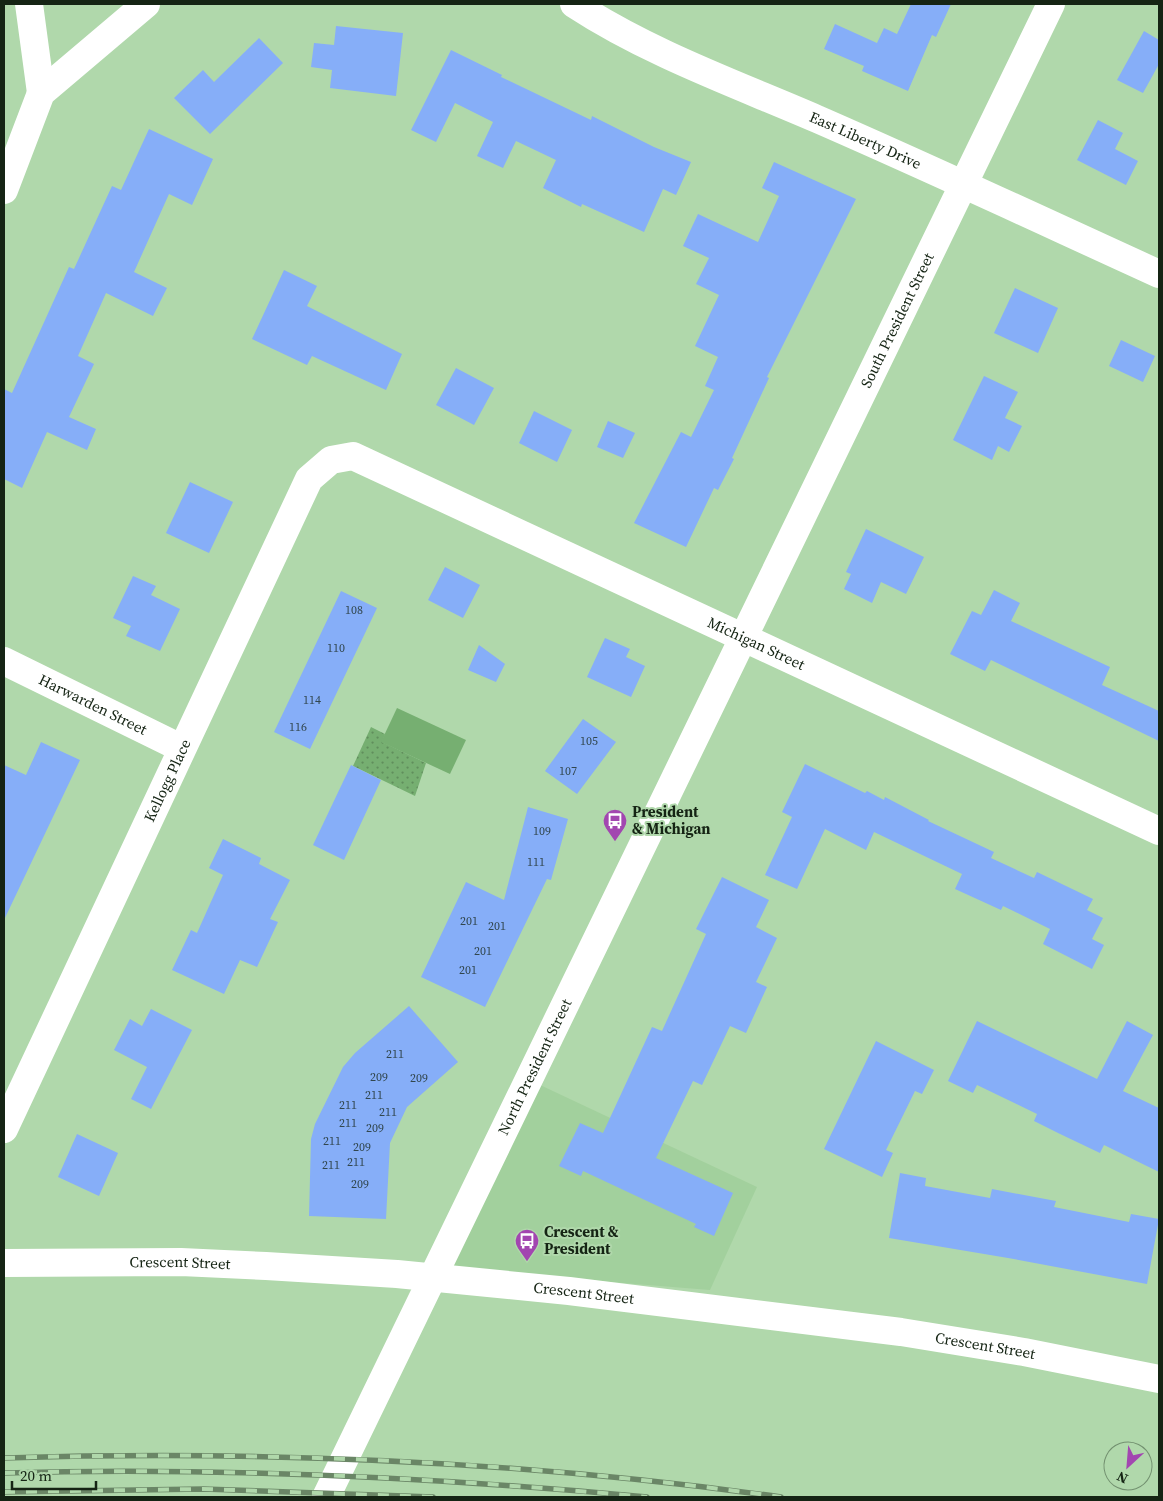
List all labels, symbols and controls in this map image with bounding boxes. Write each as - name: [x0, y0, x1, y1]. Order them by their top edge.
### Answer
- street label: East Liberty Drive: [806, 106, 925, 174]
- street label: South President Street: [855, 249, 939, 391]
- house number: 108: [345, 602, 363, 618]
- street label: Michigan Street: [704, 611, 808, 675]
- house number: 110: [327, 640, 345, 656]
- street label: Harwarden Street: [35, 669, 151, 740]
- house number: 114: [303, 692, 321, 708]
- house number: 116: [289, 719, 307, 735]
- house number: 105: [580, 733, 598, 749]
- street label: Kellogg Place: [139, 735, 196, 825]
- house number: 107: [559, 763, 577, 779]
- place label: President & Michigan: [632, 801, 711, 839]
- bus stop icon: President & Michigan: [602, 808, 628, 842]
- house number: 109: [533, 823, 551, 839]
- house number: 111: [527, 854, 545, 870]
- house number: 201: [460, 913, 478, 929]
- house number: 201: [488, 918, 506, 934]
- house number: 201: [474, 943, 492, 959]
- house number: 201: [459, 962, 477, 978]
- street label: North President Street: [492, 995, 576, 1138]
- house number: 211: [386, 1046, 404, 1062]
- house number: 209: [370, 1069, 388, 1085]
- house number: 209: [410, 1070, 428, 1086]
- house number: 211: [365, 1087, 383, 1103]
- house number: 211: [339, 1097, 357, 1113]
- house number: 211: [379, 1104, 397, 1120]
- house number: 211: [339, 1115, 357, 1131]
- house number: 209: [366, 1120, 384, 1136]
- house number: 211: [323, 1133, 341, 1149]
- house number: 209: [353, 1139, 371, 1155]
- house number: 211: [347, 1154, 365, 1170]
- house number: 211: [322, 1157, 340, 1173]
- house number: 209: [351, 1176, 369, 1192]
- place label: Crescent & President: [544, 1221, 619, 1259]
- bus stop icon: Crescent & President: [514, 1228, 540, 1262]
- street label: Crescent Street: [129, 1251, 231, 1274]
- street label: Crescent Street: [532, 1277, 635, 1309]
- street label: Crescent Street: [934, 1327, 1037, 1364]
- north arrow: [1103, 1441, 1153, 1491]
- scale bar: [12, 1458, 96, 1490]
- text: 20 m: [20, 1465, 52, 1486]
- text: N: [1113, 1466, 1131, 1489]

